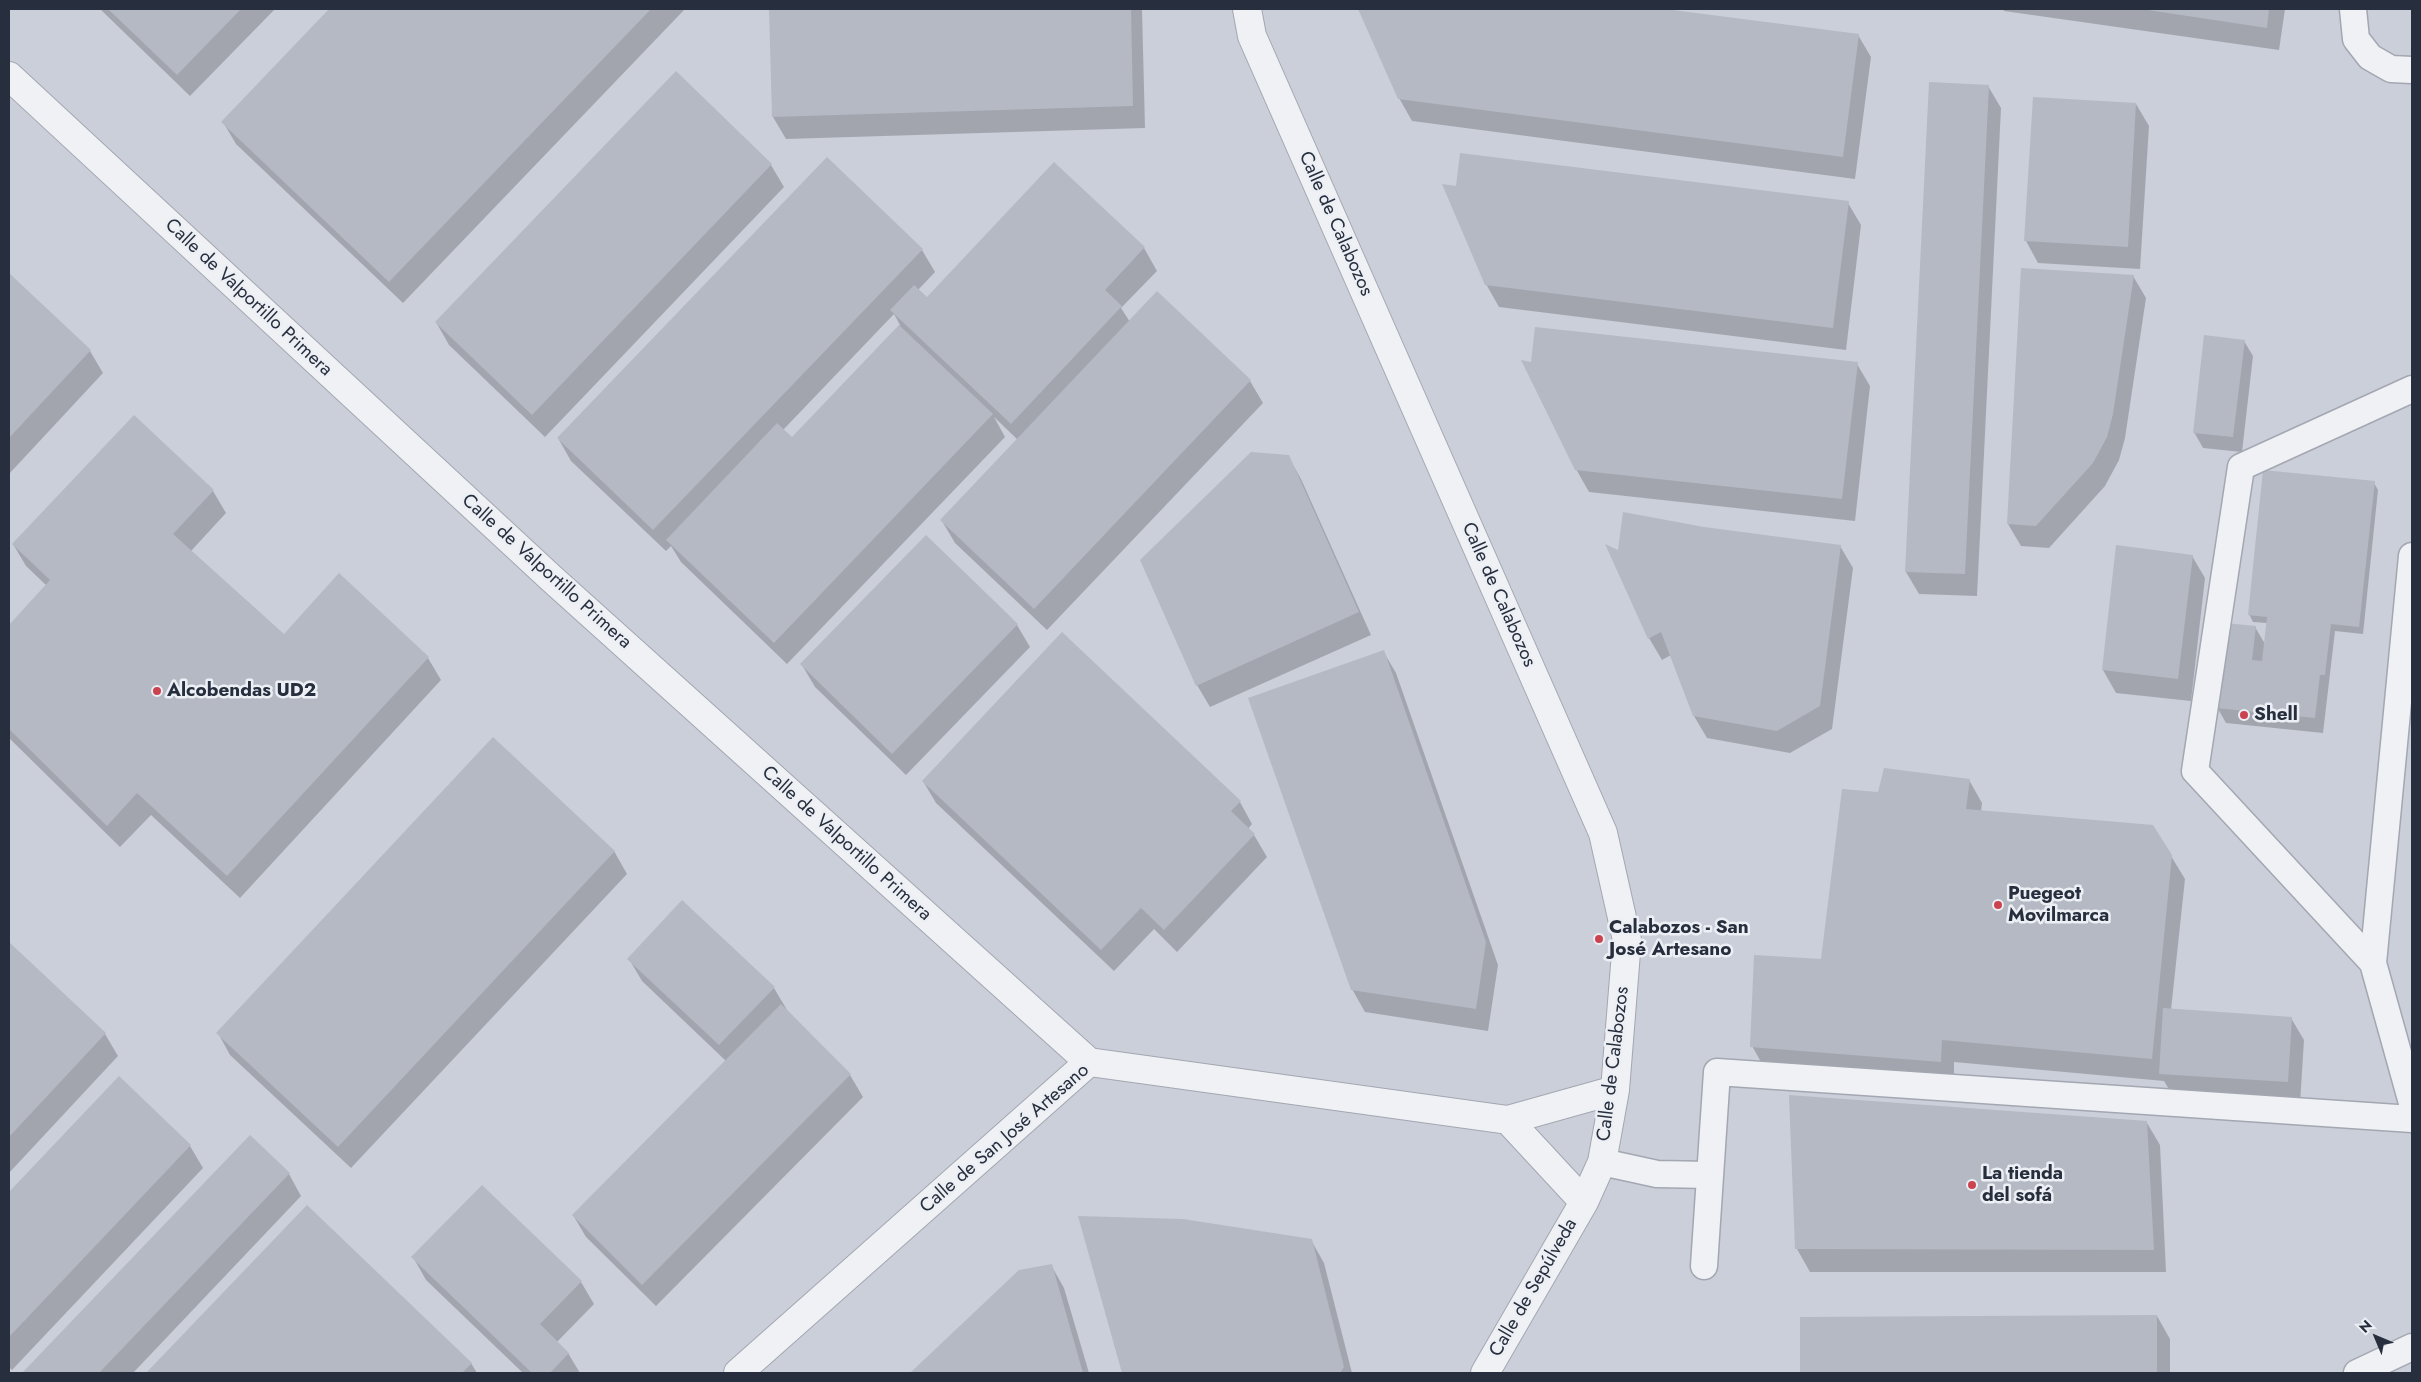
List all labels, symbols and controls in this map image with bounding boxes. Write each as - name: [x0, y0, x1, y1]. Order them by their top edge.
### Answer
- street label: Calle de Calabozos: [1293, 148, 1377, 300]
- street label: Calle de Valportillo Primera: [160, 214, 336, 382]
- street label: Calle de Valportillo Primera: [456, 490, 636, 654]
- street label: Calle de Calabozos: [1456, 519, 1540, 671]
- place label: Alcobendas UD2: [167, 680, 316, 702]
- marker: Alcobendas UD2: [151, 685, 163, 697]
- place label: Shell: [2254, 704, 2298, 726]
- marker: Shell: [2238, 709, 2250, 721]
- street label: Calle de Valportillo Primera: [756, 762, 936, 926]
- place label: Puegeot Movilmarca: [2008, 883, 2109, 927]
- marker: Puegeot Movilmarca: [1992, 899, 2004, 911]
- place label: Calabozos - San José Artesano: [1609, 917, 1749, 961]
- marker: Calabozos - San José Artesano: [1593, 933, 1605, 945]
- street label: Calle de Calabozos: [1593, 985, 1635, 1143]
- street label: Calle de San José Artesano: [916, 1059, 1094, 1219]
- place label: La tienda del sofá: [1982, 1163, 2063, 1207]
- marker: La tienda del sofá: [1966, 1179, 1978, 1191]
- street label: Calle de Sepúlveda: [1485, 1215, 1583, 1361]
- north arrow: [2351, 1312, 2401, 1362]
- text: N: [2354, 1315, 2376, 1337]

